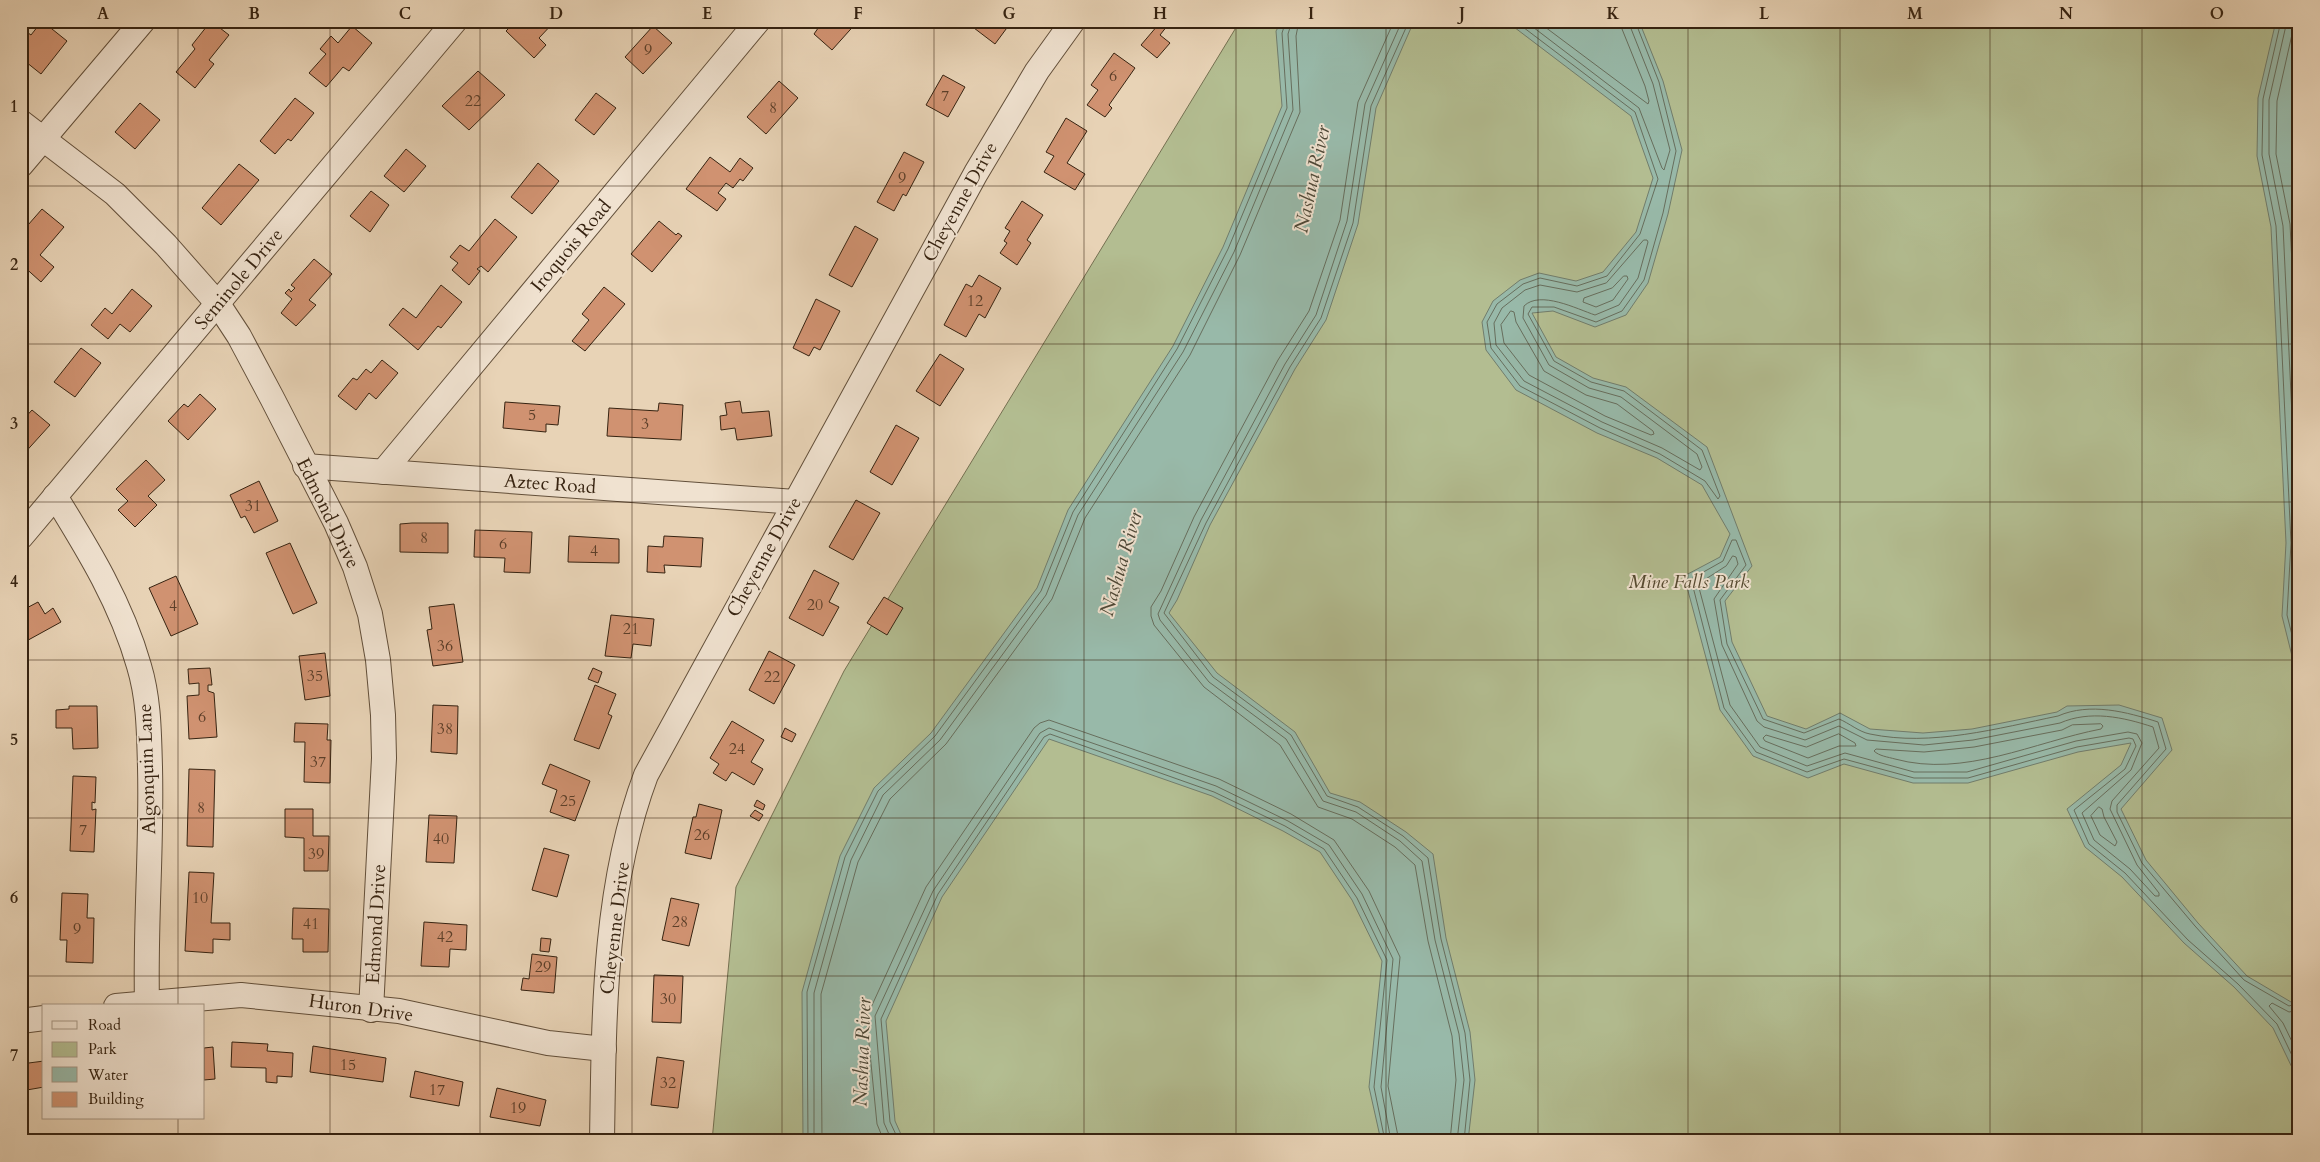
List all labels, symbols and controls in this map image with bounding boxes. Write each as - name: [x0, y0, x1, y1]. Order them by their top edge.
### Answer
- text: A: [97, 3, 109, 25]
- text: B: [248, 3, 260, 25]
- text: C: [399, 3, 411, 25]
- text: D: [549, 3, 563, 25]
- text: E: [702, 3, 712, 25]
- text: F: [853, 3, 863, 25]
- text: G: [1002, 3, 1016, 25]
- text: H: [1153, 3, 1167, 25]
- text: I: [1308, 3, 1314, 25]
- text: J: [1457, 3, 1465, 25]
- text: K: [1607, 3, 1620, 25]
- text: L: [1759, 3, 1770, 25]
- text: M: [1907, 3, 1923, 25]
- text: N: [2059, 3, 2073, 25]
- text: O: [2210, 3, 2224, 25]
- house number: 9: [644, 39, 652, 61]
- house number: 6: [1109, 65, 1117, 87]
- house number: 7: [941, 85, 949, 107]
- house number: 22: [465, 90, 481, 112]
- text: 1: [10, 96, 18, 118]
- house number: 8: [769, 97, 777, 119]
- water label: Nashua River: [1287, 121, 1337, 235]
- street label: Cheyenne Drive: [916, 137, 1004, 267]
- house number: 9: [898, 167, 906, 189]
- street label: Iroquois Road: [525, 194, 617, 298]
- street label: Seminole Drive: [189, 223, 289, 335]
- text: 2: [10, 254, 18, 276]
- house number: 12: [967, 290, 983, 312]
- house number: 5: [528, 404, 536, 426]
- text: 3: [10, 413, 18, 435]
- house number: 3: [641, 413, 649, 435]
- street label: Edmond Drive: [290, 453, 366, 573]
- street label: Aztec Road: [503, 468, 597, 500]
- street label: Cheyenne Drive: [720, 492, 808, 622]
- house number: 31: [245, 495, 261, 517]
- water label: Nashua River: [1093, 505, 1149, 619]
- house number: 8: [420, 527, 428, 549]
- house number: 6: [499, 533, 507, 555]
- house number: 4: [590, 540, 598, 562]
- park label: Mine Falls Park: [1629, 569, 1750, 595]
- text: 4: [10, 571, 18, 593]
- house number: 20: [807, 594, 823, 616]
- house number: 4: [169, 595, 177, 617]
- house number: 21: [623, 618, 639, 640]
- house number: 36: [437, 635, 453, 657]
- house number: 35: [307, 665, 323, 687]
- house number: 22: [764, 666, 780, 688]
- street label: Algonquin Lane: [132, 703, 162, 835]
- house number: 6: [198, 706, 206, 728]
- house number: 38: [437, 718, 453, 740]
- text: 5: [10, 729, 18, 751]
- house number: 24: [729, 738, 745, 760]
- house number: 37: [310, 751, 326, 773]
- house number: 25: [560, 790, 576, 812]
- house number: 8: [197, 797, 205, 819]
- house number: 7: [79, 819, 87, 841]
- house number: 26: [694, 824, 710, 846]
- house number: 40: [433, 828, 449, 850]
- house number: 39: [308, 843, 324, 865]
- street label: Cheyenne Drive: [594, 860, 636, 996]
- street label: Edmond Drive: [360, 863, 392, 985]
- text: 6: [10, 887, 18, 909]
- house number: 10: [192, 887, 208, 909]
- house number: 28: [672, 911, 688, 933]
- house number: 41: [303, 913, 319, 935]
- house number: 9: [73, 918, 81, 940]
- house number: 42: [437, 926, 453, 948]
- house number: 29: [535, 956, 551, 978]
- street label: Huron Drive: [307, 988, 415, 1028]
- house number: 30: [660, 988, 676, 1010]
- water label: Nashua River: [847, 996, 877, 1107]
- legend: [42, 1004, 205, 1120]
- text: Road: [88, 1015, 121, 1035]
- text: Park: [88, 1039, 117, 1059]
- text: 7: [10, 1045, 18, 1067]
- house number: 15: [340, 1054, 356, 1076]
- text: Water: [87, 1065, 129, 1085]
- house number: 32: [660, 1072, 676, 1094]
- house number: 17: [429, 1079, 445, 1101]
- text: Building: [88, 1089, 144, 1109]
- house number: 19: [510, 1097, 526, 1119]

